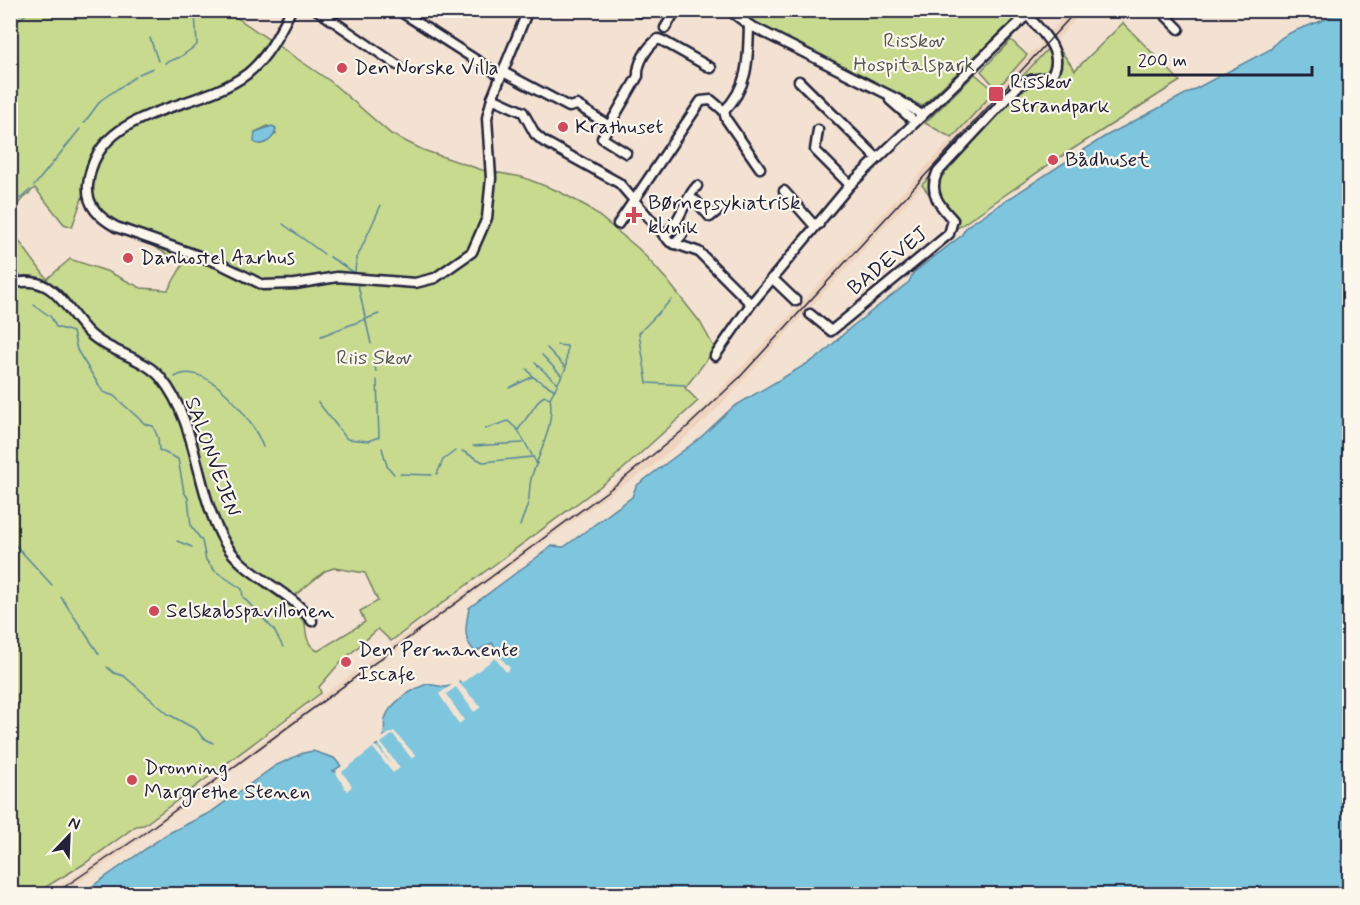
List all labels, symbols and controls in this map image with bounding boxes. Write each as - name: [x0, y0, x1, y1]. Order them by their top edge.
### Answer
- park label: Risskov Hospitalspark: [853, 27, 975, 79]
- scale bar: [1129, 39, 1312, 77]
- text: 200 m: [1138, 49, 1187, 73]
- place label: Den Norske Villa: [354, 54, 499, 82]
- marker: Den Norske Villa: [335, 61, 349, 75]
- place label: Risskov Strandpark: [1010, 68, 1110, 120]
- marker: Risskov Strandpark: [987, 85, 1005, 103]
- place label: Krathuset: [575, 113, 664, 141]
- marker: Krathuset: [556, 120, 570, 134]
- place label: Bådhuset: [1065, 146, 1150, 174]
- marker: Bådhuset: [1046, 153, 1060, 167]
- place label: Børnepsykiatrisk klinik: [648, 189, 801, 241]
- marker: Børnepsykiatrisk klinik: [625, 206, 643, 224]
- street label: BADEVEJ: [842, 220, 934, 302]
- place label: Danhostel Aarhus: [140, 244, 295, 272]
- marker: Danhostel Aarhus: [121, 251, 135, 265]
- park label: Riis Skov: [336, 344, 412, 372]
- street label: SALONVEJEN: [177, 393, 247, 521]
- place label: Selskabspavillonen: [166, 597, 335, 625]
- marker: Selskabspavillonen: [147, 604, 161, 618]
- place label: Den Permanente Iscafe: [358, 636, 519, 688]
- marker: Den Permanente Iscafe: [339, 655, 353, 669]
- place label: Dronning Margrethe Stenen: [144, 754, 310, 807]
- marker: Dronning Margrethe Stenen: [125, 773, 139, 787]
- north arrow: [39, 806, 99, 866]
- text: N: [65, 812, 83, 835]

